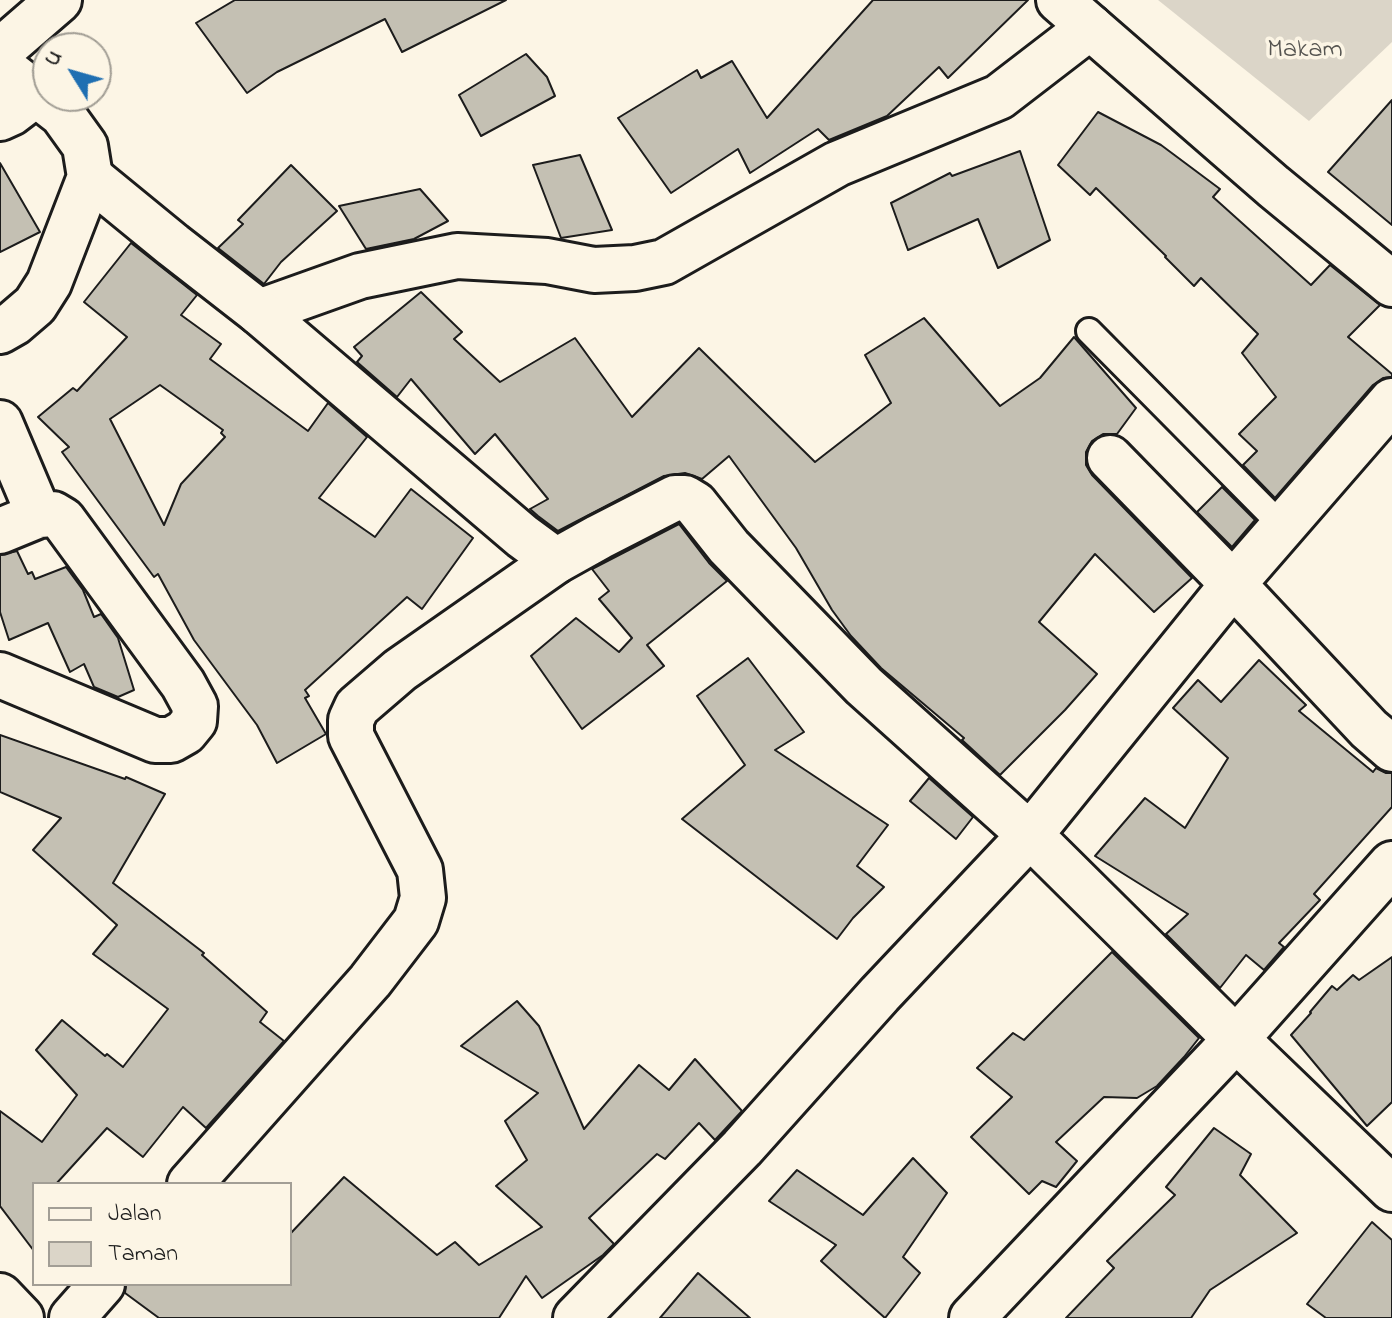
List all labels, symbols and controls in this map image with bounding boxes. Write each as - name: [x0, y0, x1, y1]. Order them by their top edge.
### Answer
- north arrow: [32, 32, 112, 112]
- park label: Makam: [1267, 36, 1343, 68]
- text: U: [37, 44, 71, 74]
- legend: [32, 1182, 292, 1286]
- text: Jalan: [108, 1197, 162, 1232]
- text: Taman: [108, 1237, 178, 1272]

